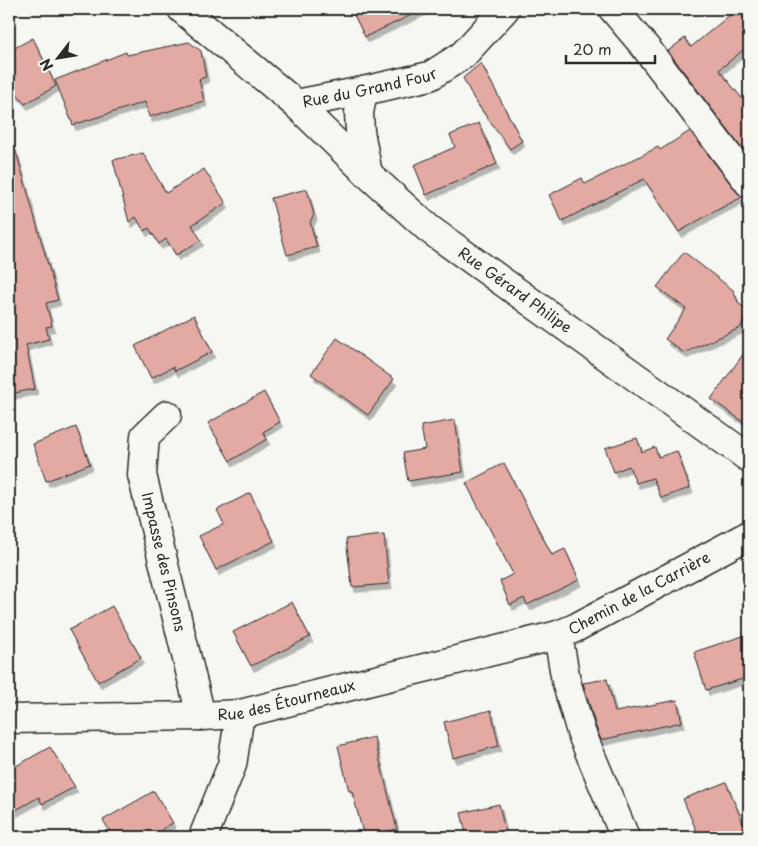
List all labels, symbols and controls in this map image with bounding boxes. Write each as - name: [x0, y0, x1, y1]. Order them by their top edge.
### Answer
- north arrow: [32, 32, 82, 82]
- scale bar: [566, 32, 654, 64]
- text: 20 m: [573, 37, 612, 60]
- text: N: [35, 55, 58, 75]
- street label: Rue du Grand Four: [300, 61, 442, 112]
- street label: Rue Gérard Philipe: [454, 241, 577, 338]
- street label: Impasse des Pinsons: [137, 489, 193, 634]
- street label: Chemin de la Carrière: [564, 545, 714, 640]
- street label: Rue des Étourneaux: [217, 672, 357, 725]

